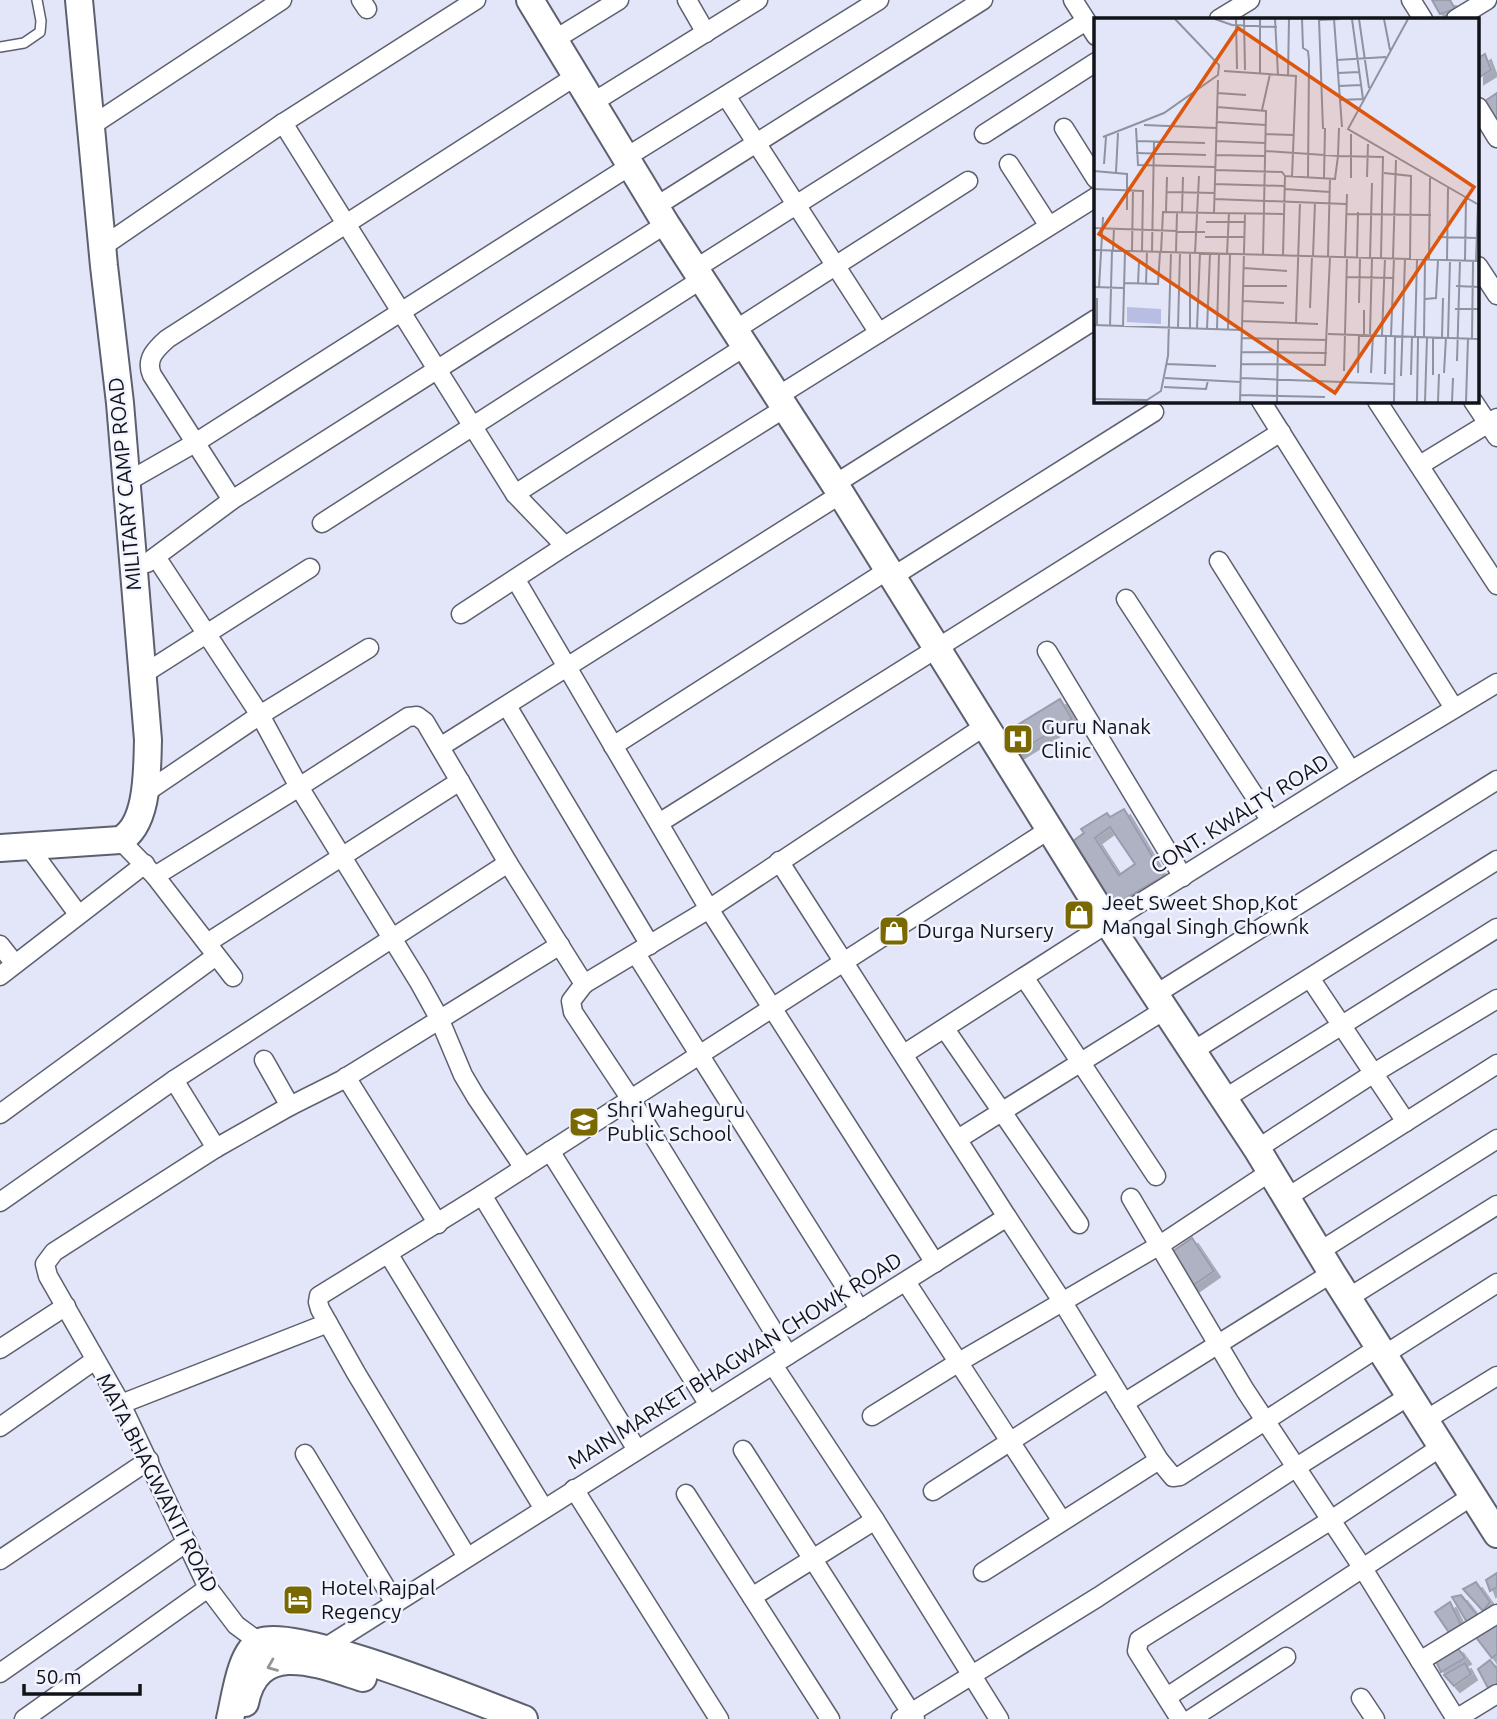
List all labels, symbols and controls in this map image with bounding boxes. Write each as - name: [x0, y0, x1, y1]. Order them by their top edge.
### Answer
- inset map: [1094, 18, 1480, 402]
- street label: MILITARY CAMP ROAD: [103, 376, 145, 592]
- place label: Guru Nanak Clinic: [1041, 714, 1151, 762]
- hospital icon: Guru Nanak Clinic: [1001, 722, 1035, 756]
- street label: CONT. KWALTY ROAD: [1146, 749, 1333, 878]
- place label: Jeet Sweet Shop,Kot Mangal Singh Chownk: [1102, 890, 1310, 938]
- shop icon: Jeet Sweet Shop,Kot Mangal Singh Chownk: [1062, 898, 1096, 932]
- shop icon: Durga Nursery: [877, 914, 911, 948]
- place label: Durga Nursery: [917, 918, 1054, 942]
- place label: Shri Waheguru Public School: [607, 1097, 745, 1145]
- school or university icon: Shri Waheguru Public School: [567, 1105, 601, 1139]
- street label: MAIN MARKET BHAGWAN CHOWK ROAD: [563, 1247, 906, 1474]
- street label: MATA BHAGWANTI ROAD: [92, 1369, 224, 1596]
- place label: Hotel Rajpal Regency: [321, 1575, 436, 1623]
- hotel icon: Hotel Rajpal Regency: [281, 1583, 315, 1617]
- scale bar: [24, 1652, 140, 1696]
- one-way arrow: [267, 1658, 279, 1672]
- text: 50 m: [35, 1664, 82, 1688]

